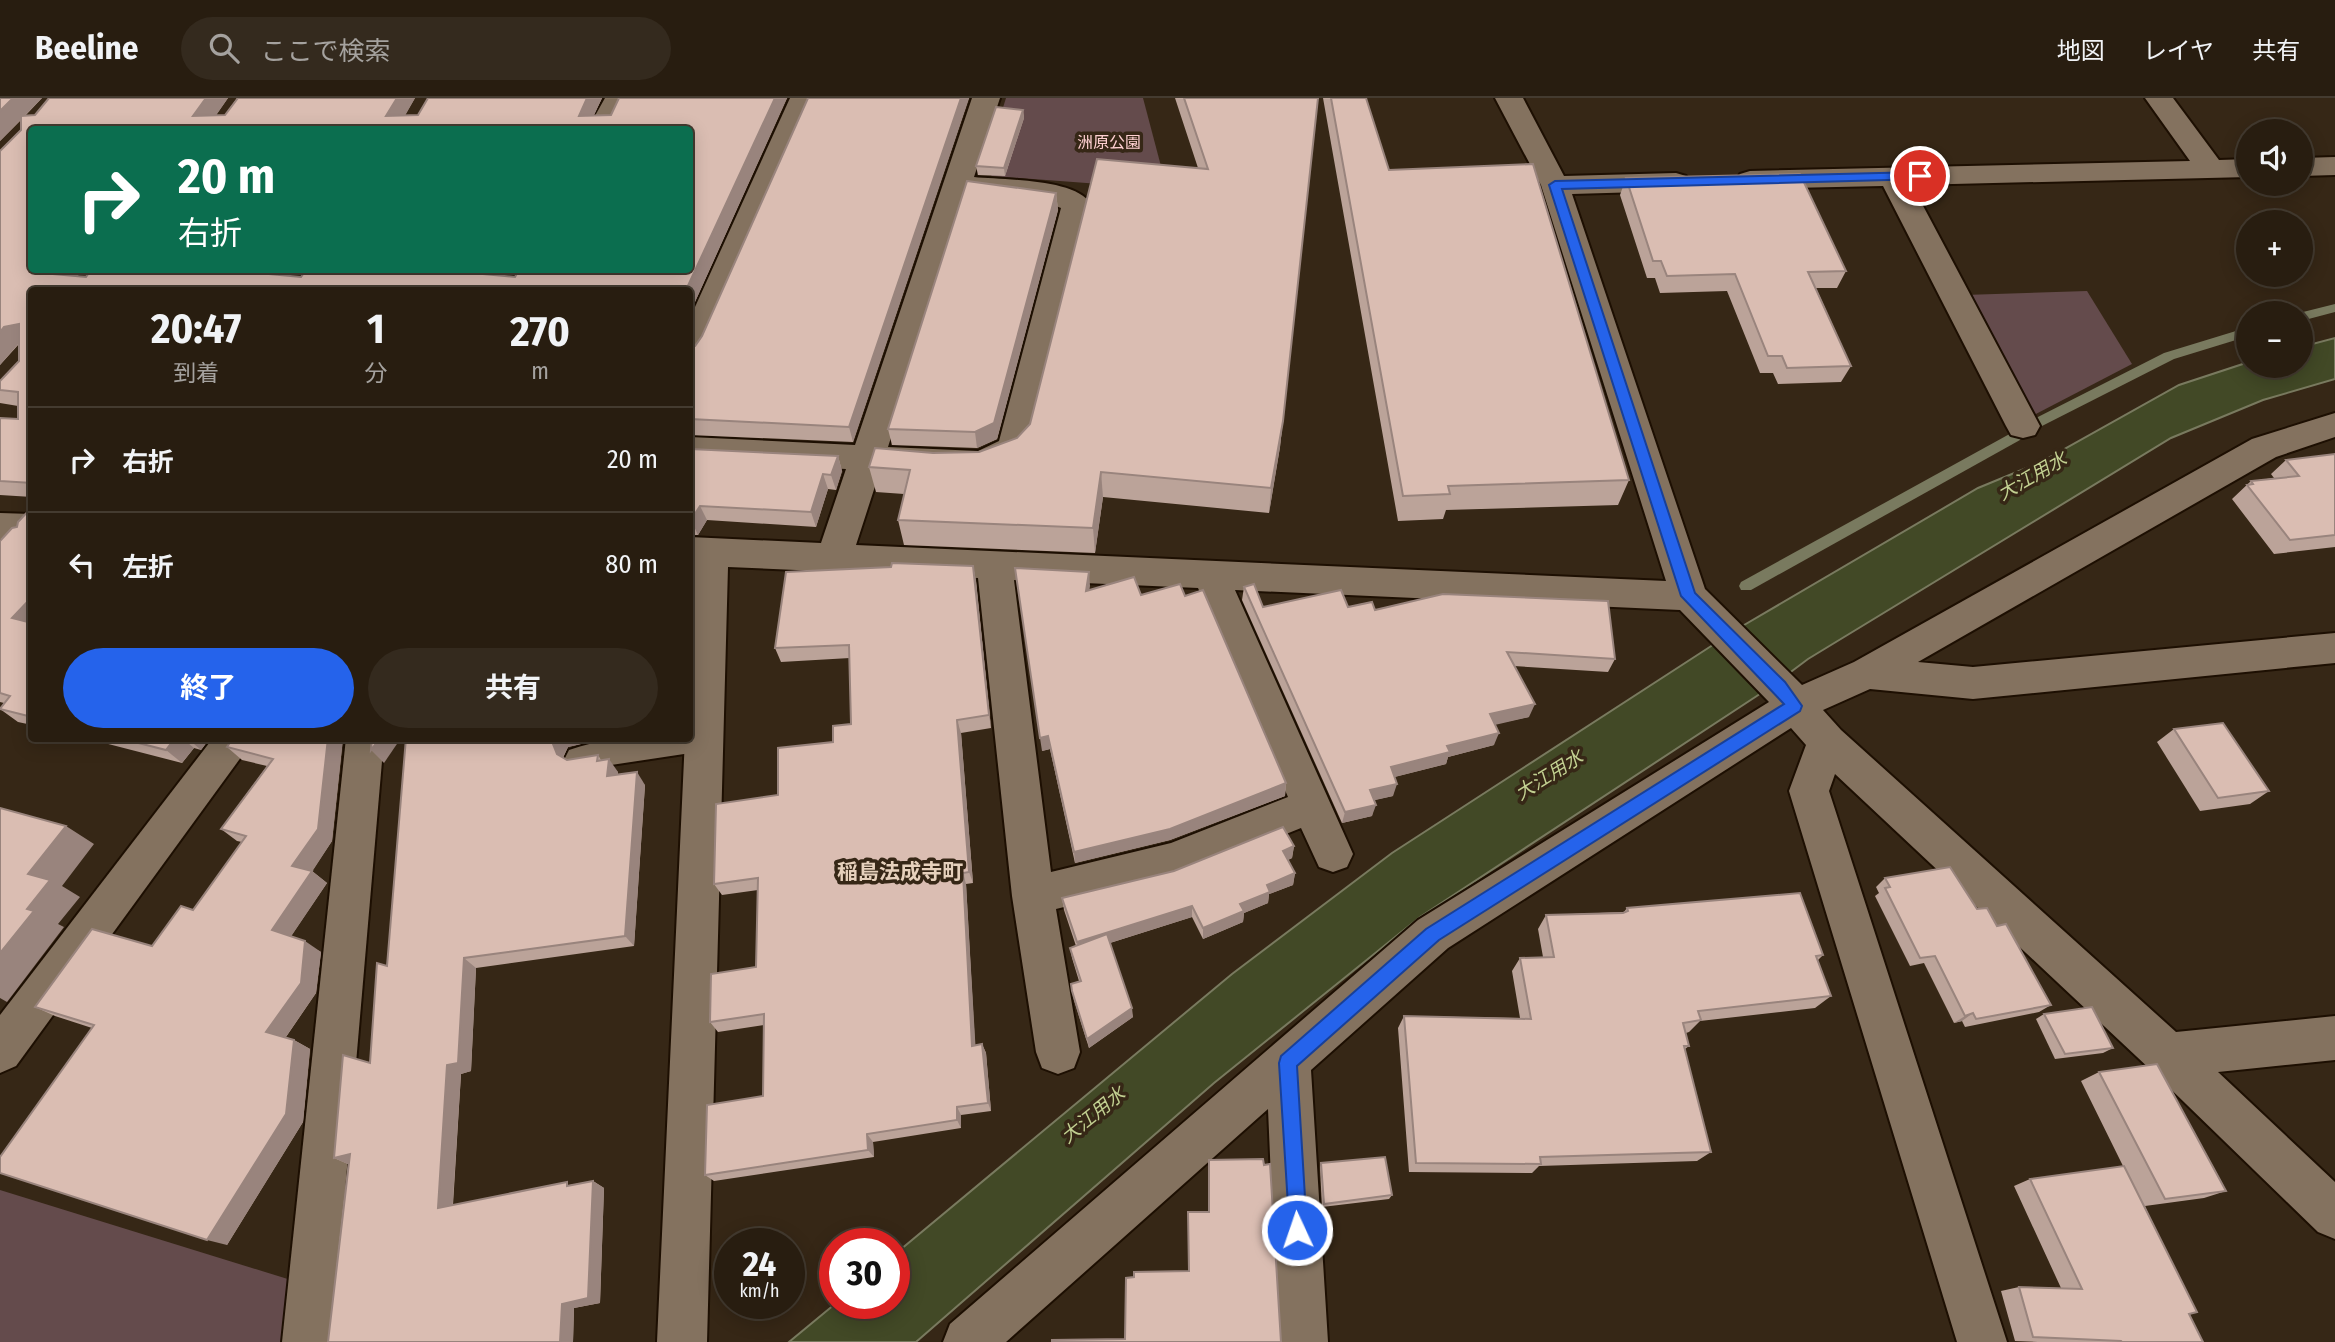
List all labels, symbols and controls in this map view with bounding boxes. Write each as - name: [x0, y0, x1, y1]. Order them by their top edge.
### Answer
- search box: [181, 17, 671, 80]
- text: Beeline: [35, 28, 139, 68]
- icon: search: [205, 29, 243, 67]
- text: ここで検索: [261, 36, 391, 67]
- text: 地図: [2057, 37, 2105, 65]
- text: レイヤ: [2143, 37, 2214, 65]
- text: 共有: [2252, 37, 2300, 65]
- map controls: [2236, 119, 2313, 378]
- button: sound: [2236, 119, 2313, 196]
- park label: 洲原公園: [1077, 133, 1141, 152]
- pin: [1890, 146, 1950, 206]
- text: 20 m: [178, 147, 275, 206]
- icon: right: [63, 154, 154, 245]
- icon: arrive: [1901, 157, 1939, 195]
- button: +: [2236, 210, 2313, 287]
- text: 右折: [178, 214, 242, 252]
- button: −: [2236, 301, 2313, 378]
- text: 20:47: [151, 304, 241, 354]
- text: 1: [367, 304, 385, 354]
- text: 270: [510, 307, 570, 357]
- text: m: [531, 357, 549, 385]
- text: 到着: [173, 359, 219, 387]
- text: 分: [364, 359, 387, 387]
- icon: right: [63, 441, 101, 479]
- text: 20 m: [607, 444, 658, 475]
- water label: 大江用水: [1993, 446, 2072, 505]
- text: 右折: [122, 447, 174, 478]
- icon: left: [63, 546, 101, 584]
- text: 80 m: [605, 549, 658, 580]
- text: 左折: [122, 552, 174, 583]
- button: 終了: [63, 648, 354, 728]
- button: 共有: [368, 648, 658, 728]
- water label: 大江用水: [1511, 744, 1589, 805]
- district label: 稲島法成寺町: [837, 859, 963, 885]
- water label: 大江用水: [1056, 1081, 1131, 1148]
- position arrow: [1260, 1193, 1334, 1267]
- speed limit sign: 30: [819, 1228, 910, 1319]
- text: 24: [743, 1243, 776, 1285]
- text: km/h: [739, 1280, 780, 1302]

